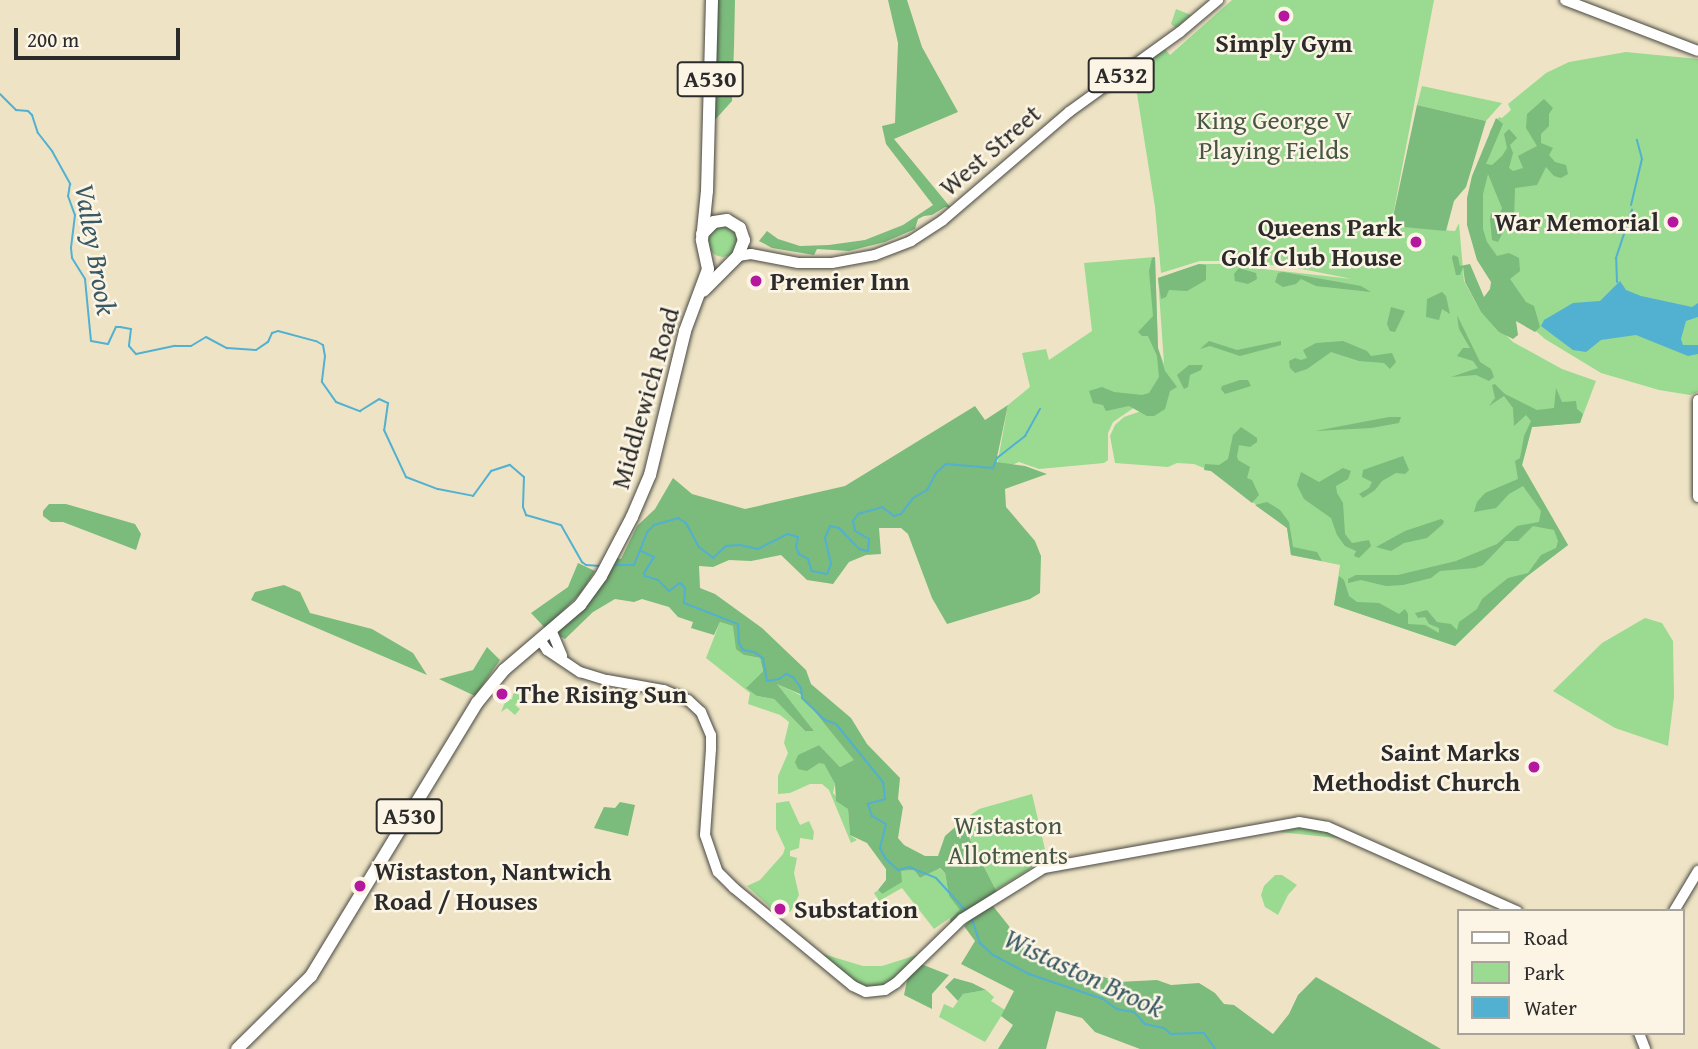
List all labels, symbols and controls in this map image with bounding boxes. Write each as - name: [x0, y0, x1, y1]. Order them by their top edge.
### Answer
- marker: Simply Gym: [1276, 8, 1292, 24]
- scale bar: [18, 14, 184, 58]
- text: 200 m: [27, 24, 79, 55]
- place label: Simply Gym: [1215, 27, 1353, 59]
- road number: A532: [1086, 54, 1156, 96]
- road number: A530: [675, 58, 745, 100]
- street label: West Street: [933, 97, 1047, 203]
- park label: King George V Playing Fields: [1196, 104, 1352, 166]
- water label: Valley Brook: [68, 181, 124, 317]
- place label: War Memorial: [1494, 206, 1659, 238]
- place label: Queens Park Golf Club House: [1221, 211, 1402, 272]
- marker: War Memorial: [1665, 214, 1681, 230]
- marker: Queens Park Golf Club House: [1408, 234, 1424, 250]
- place label: Premier Inn: [770, 265, 910, 297]
- marker: Premier Inn: [748, 273, 764, 289]
- street label: Middlewich Road: [604, 304, 686, 492]
- place label: The Rising Sun: [516, 678, 687, 710]
- marker: The Rising Sun: [494, 686, 510, 702]
- place label: Saint Marks Methodist Church: [1313, 736, 1520, 798]
- marker: Saint Marks Methodist Church: [1526, 759, 1542, 775]
- road number: A530: [374, 796, 444, 836]
- park label: Wistaston Allotments: [948, 809, 1068, 870]
- place label: Wistaston, Nantwich Road / Houses: [374, 855, 611, 917]
- marker: Wistaston, Nantwich Road / Houses: [352, 878, 368, 894]
- place label: Substation: [794, 893, 918, 925]
- marker: Substation: [772, 901, 788, 917]
- legend: [1456, 909, 1684, 1035]
- water label: Wistaston Brook: [999, 921, 1169, 1025]
- text: Road: [1524, 922, 1568, 953]
- text: Park: [1524, 957, 1565, 988]
- text: Water: [1524, 992, 1577, 1023]

